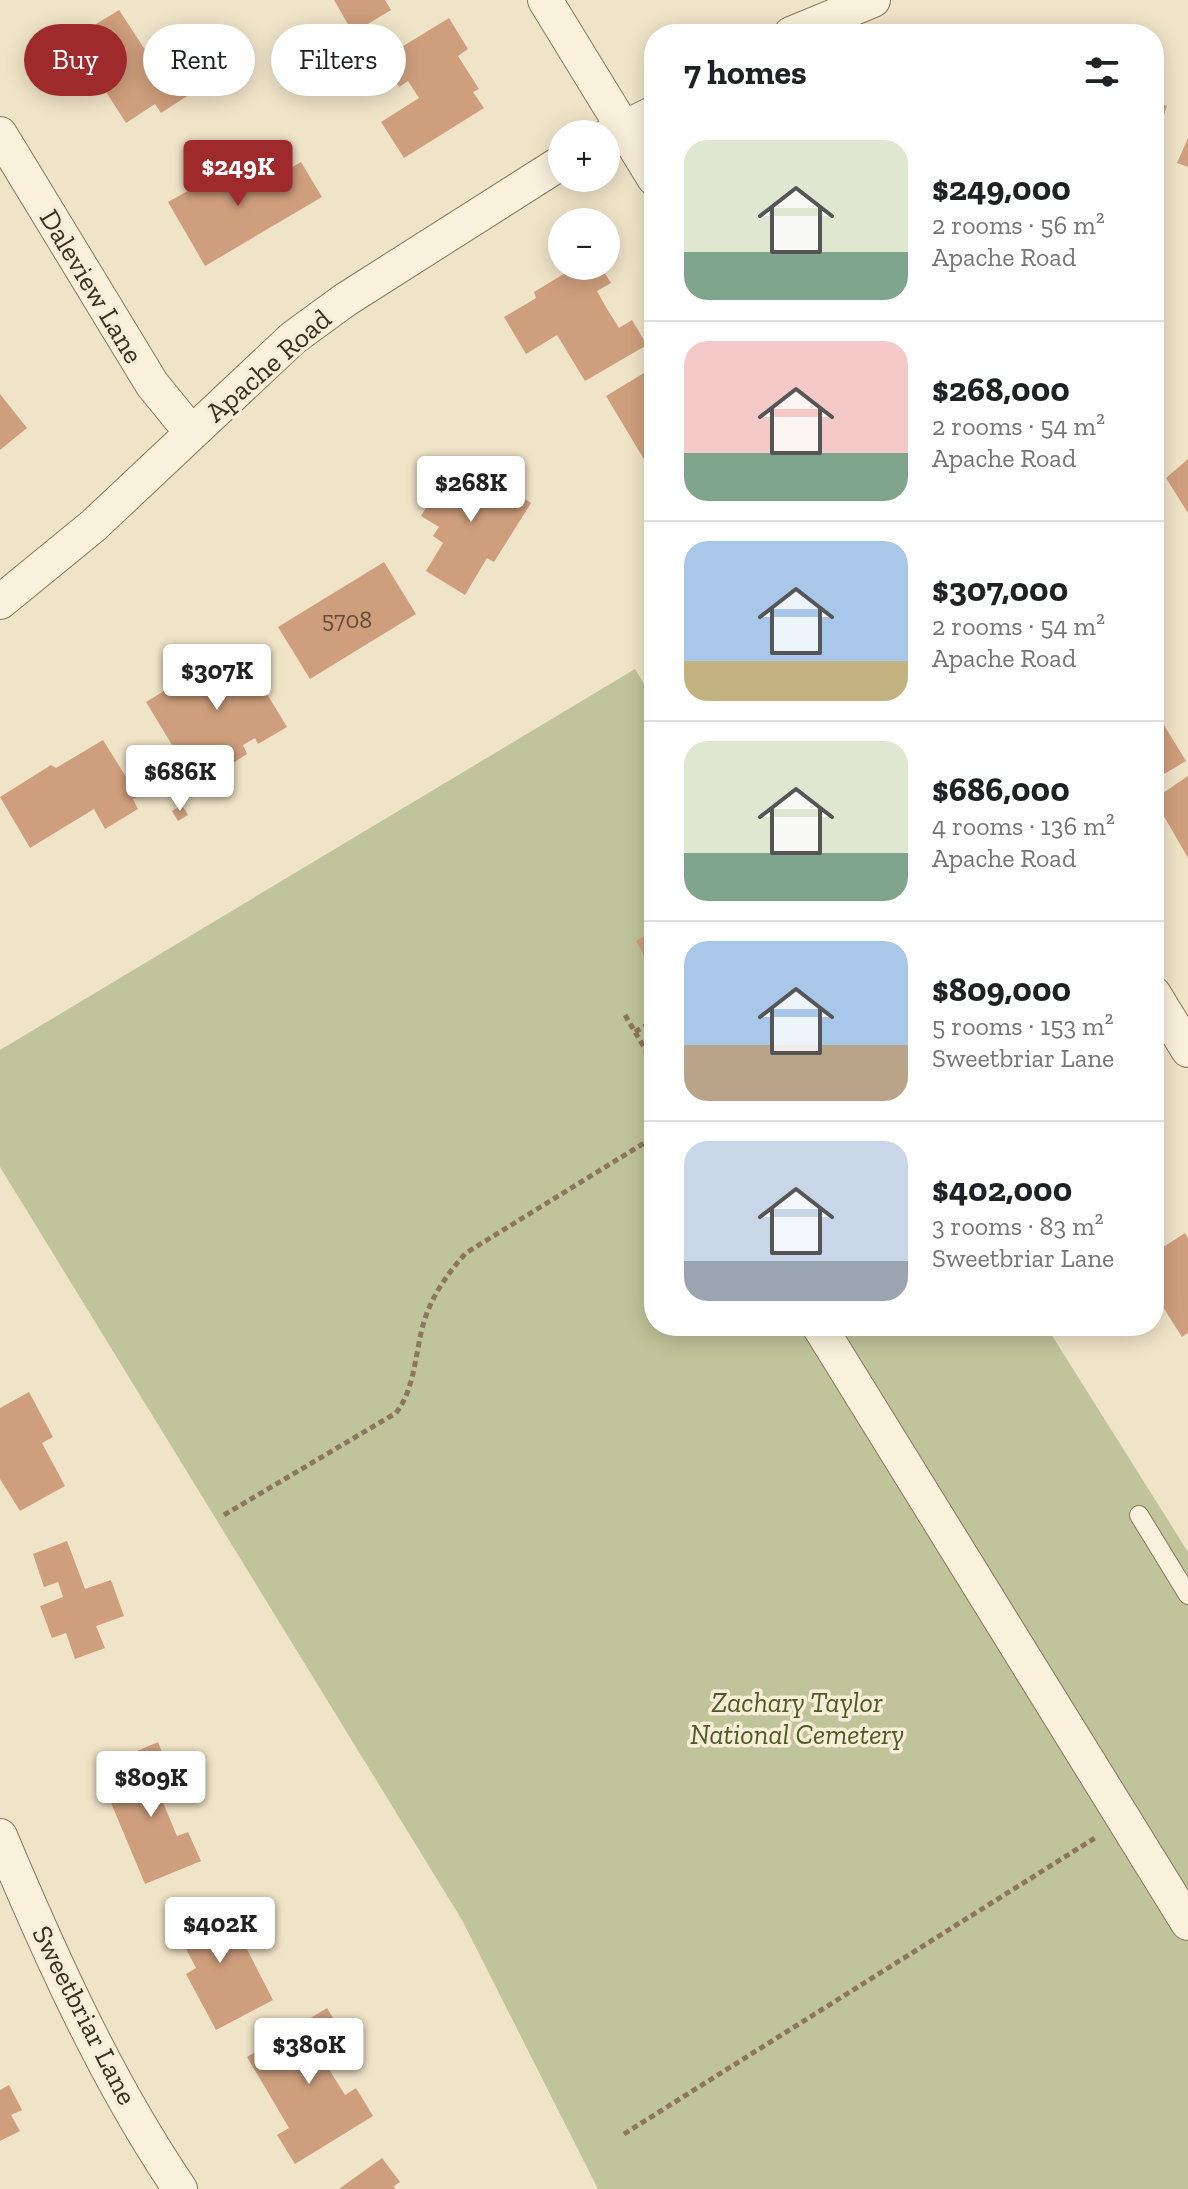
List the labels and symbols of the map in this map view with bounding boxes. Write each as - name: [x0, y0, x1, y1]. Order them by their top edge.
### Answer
- pin: $249K: [182, 140, 294, 208]
- street label: Daleview Lane: [33, 203, 150, 369]
- street label: Apache Road: [199, 302, 338, 429]
- pin: $268K: [415, 456, 527, 524]
- house number: 5708: [322, 605, 372, 634]
- pin: $307K: [161, 644, 273, 712]
- pin: $686K: [124, 745, 236, 813]
- park label: Zachary Taylor National Cemetery: [690, 1686, 904, 1751]
- pin: $809K: [95, 1751, 207, 1819]
- pin: $402K: [164, 1897, 276, 1965]
- street label: Sweetbriar Lane: [25, 1920, 144, 2110]
- pin: $380K: [253, 2018, 365, 2086]

